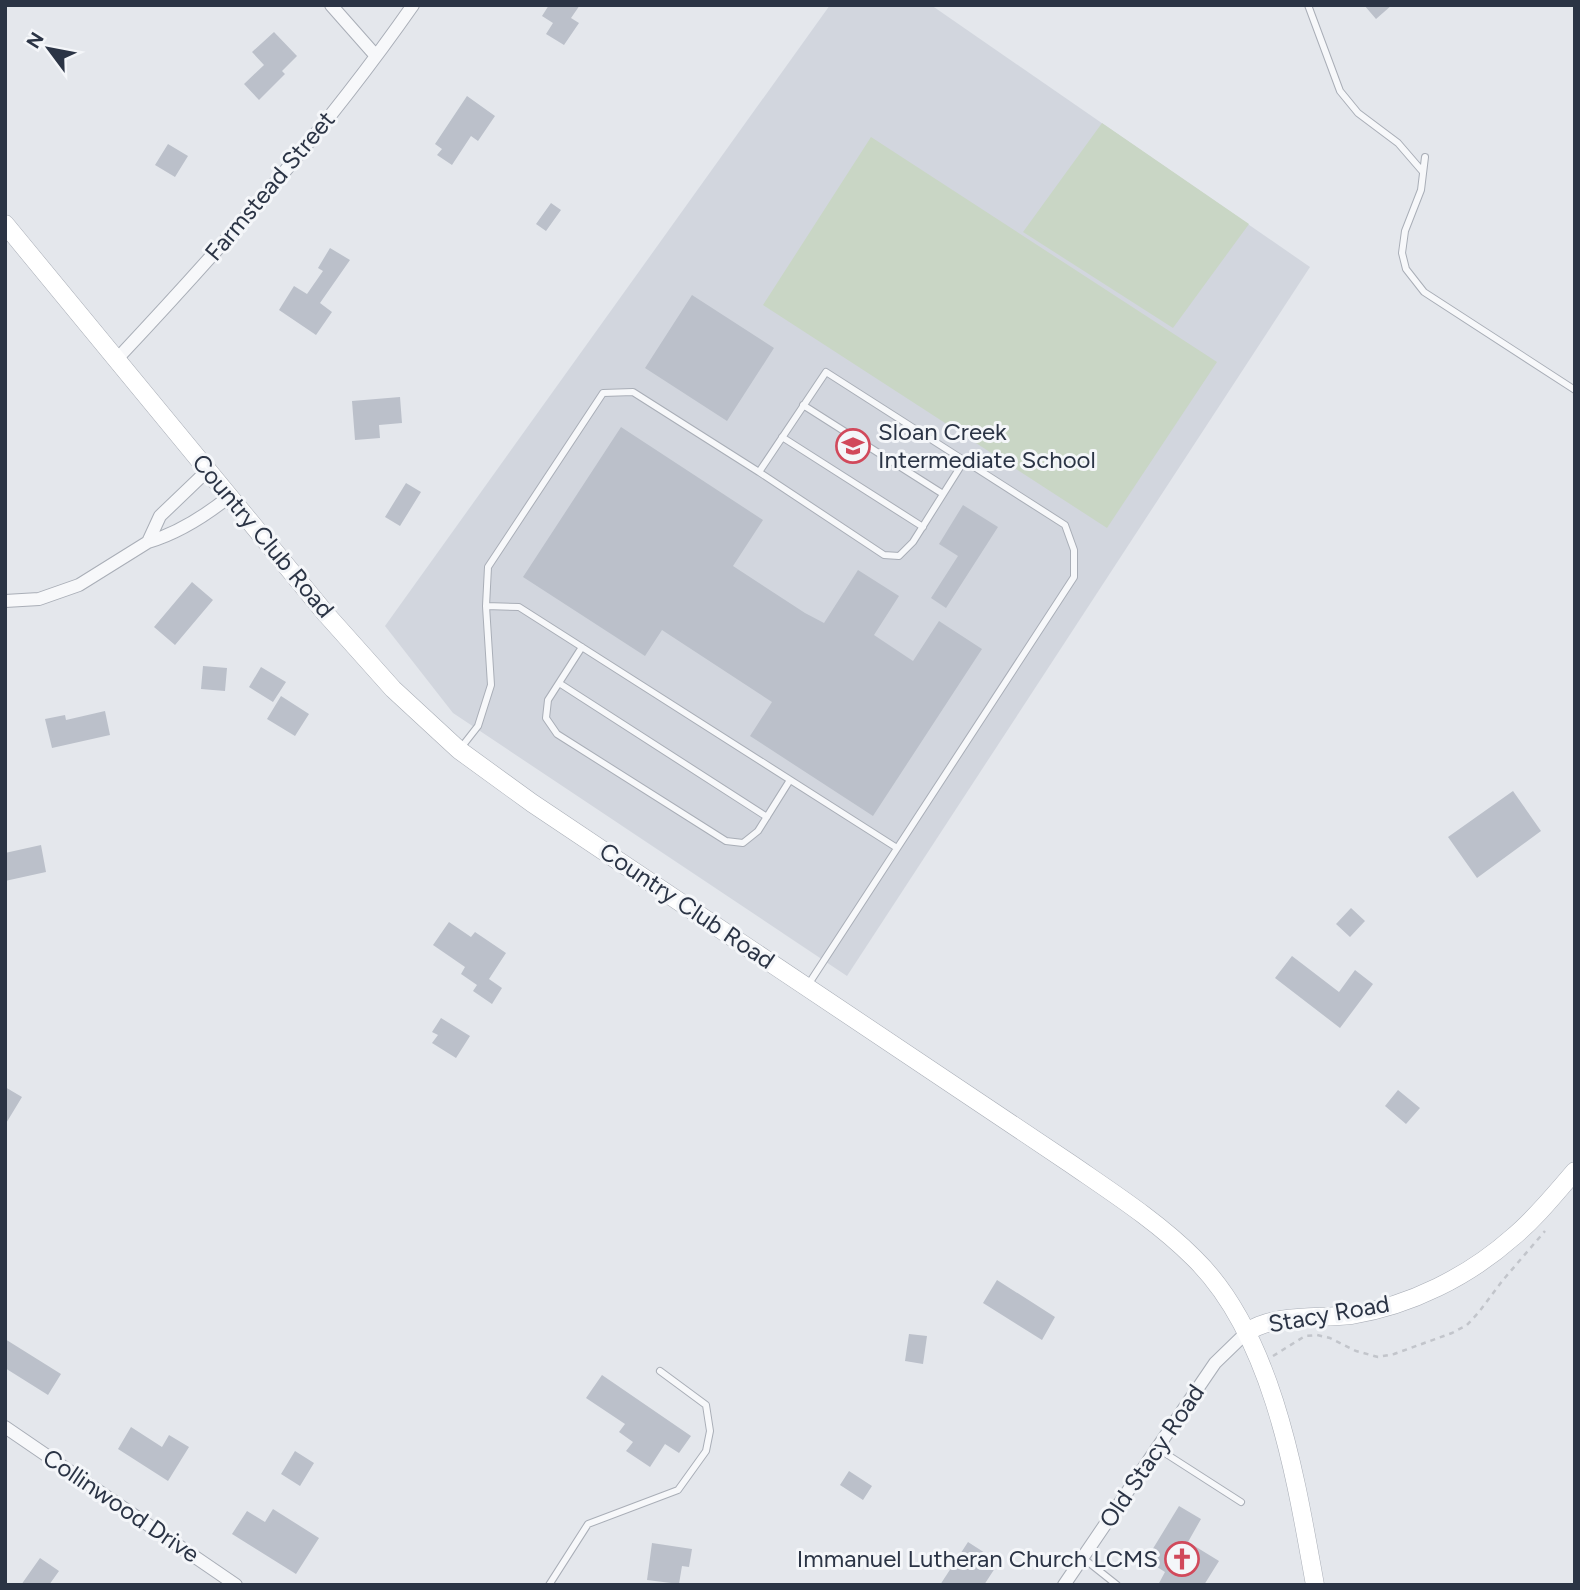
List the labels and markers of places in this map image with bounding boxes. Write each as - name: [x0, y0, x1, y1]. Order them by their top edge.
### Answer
- place label: Sloan Creek Intermediate School: [878, 417, 1096, 474]
- school or university icon: Sloan Creek Intermediate School: [834, 427, 872, 465]
- church icon: Immanuel Lutheran Church LCMS: [1163, 1540, 1201, 1578]
- place label: Immanuel Lutheran Church LCMS: [797, 1544, 1158, 1573]

